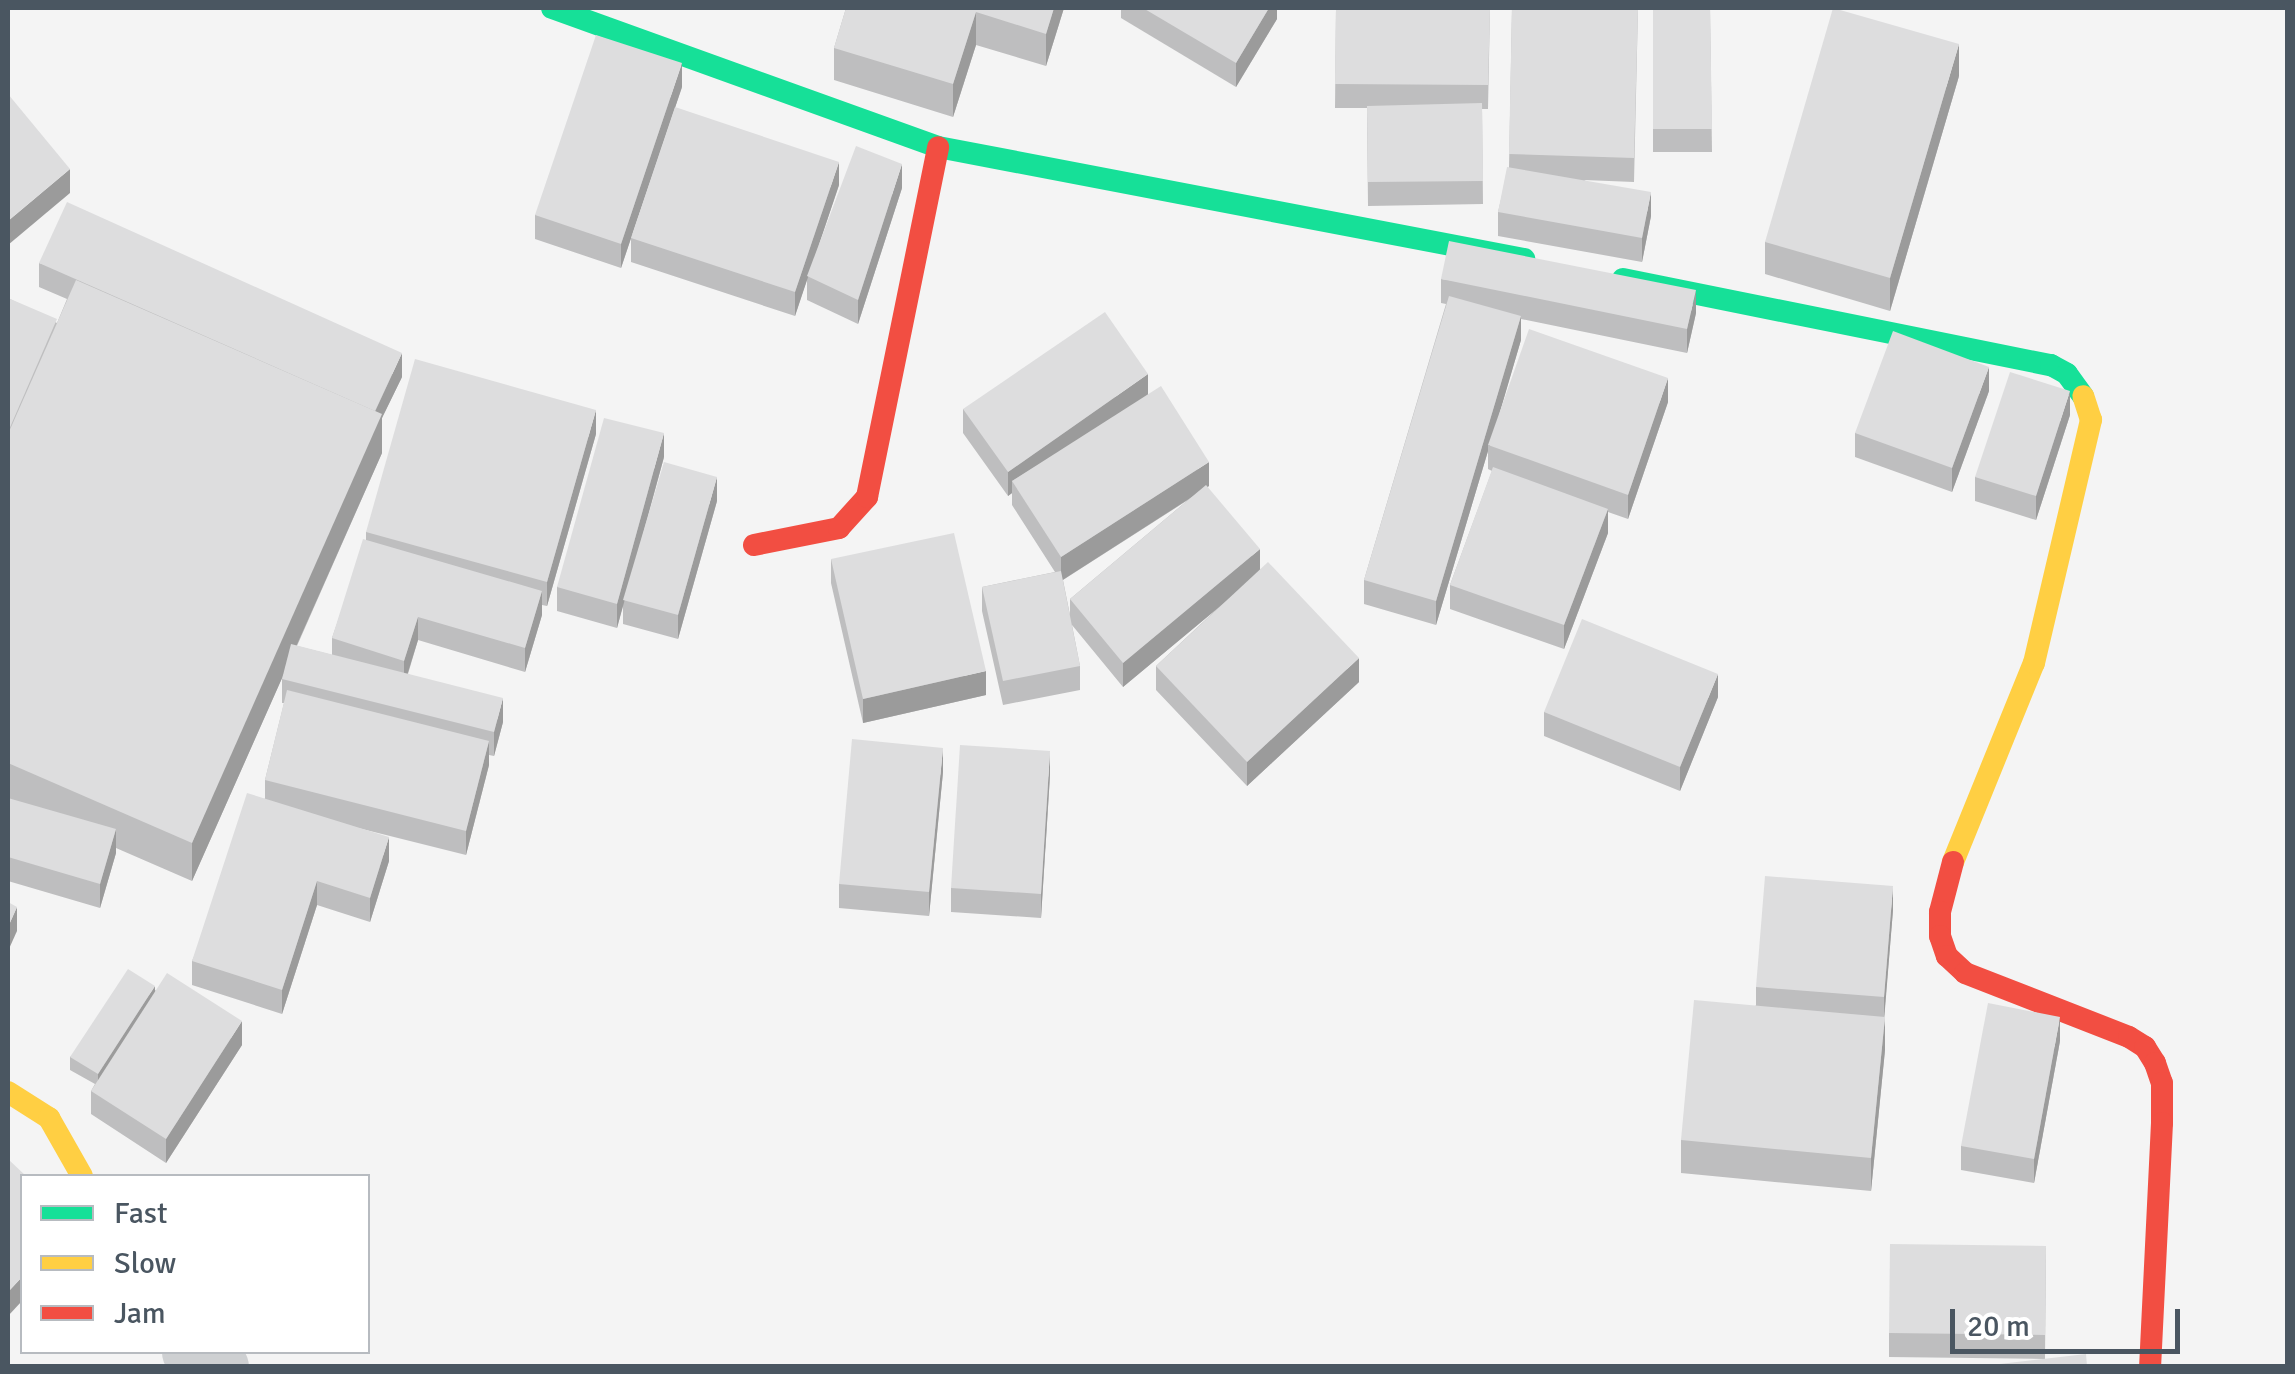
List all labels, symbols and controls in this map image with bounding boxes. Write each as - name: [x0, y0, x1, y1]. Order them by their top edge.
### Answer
- legend: [20, 1174, 370, 1354]
- text: Fast: [114, 1195, 167, 1232]
- text: Slow: [114, 1245, 176, 1282]
- scale bar: [1955, 1289, 2185, 1351]
- text: Jam: [114, 1295, 166, 1332]
- text: 20 m: [1967, 1308, 2030, 1345]

